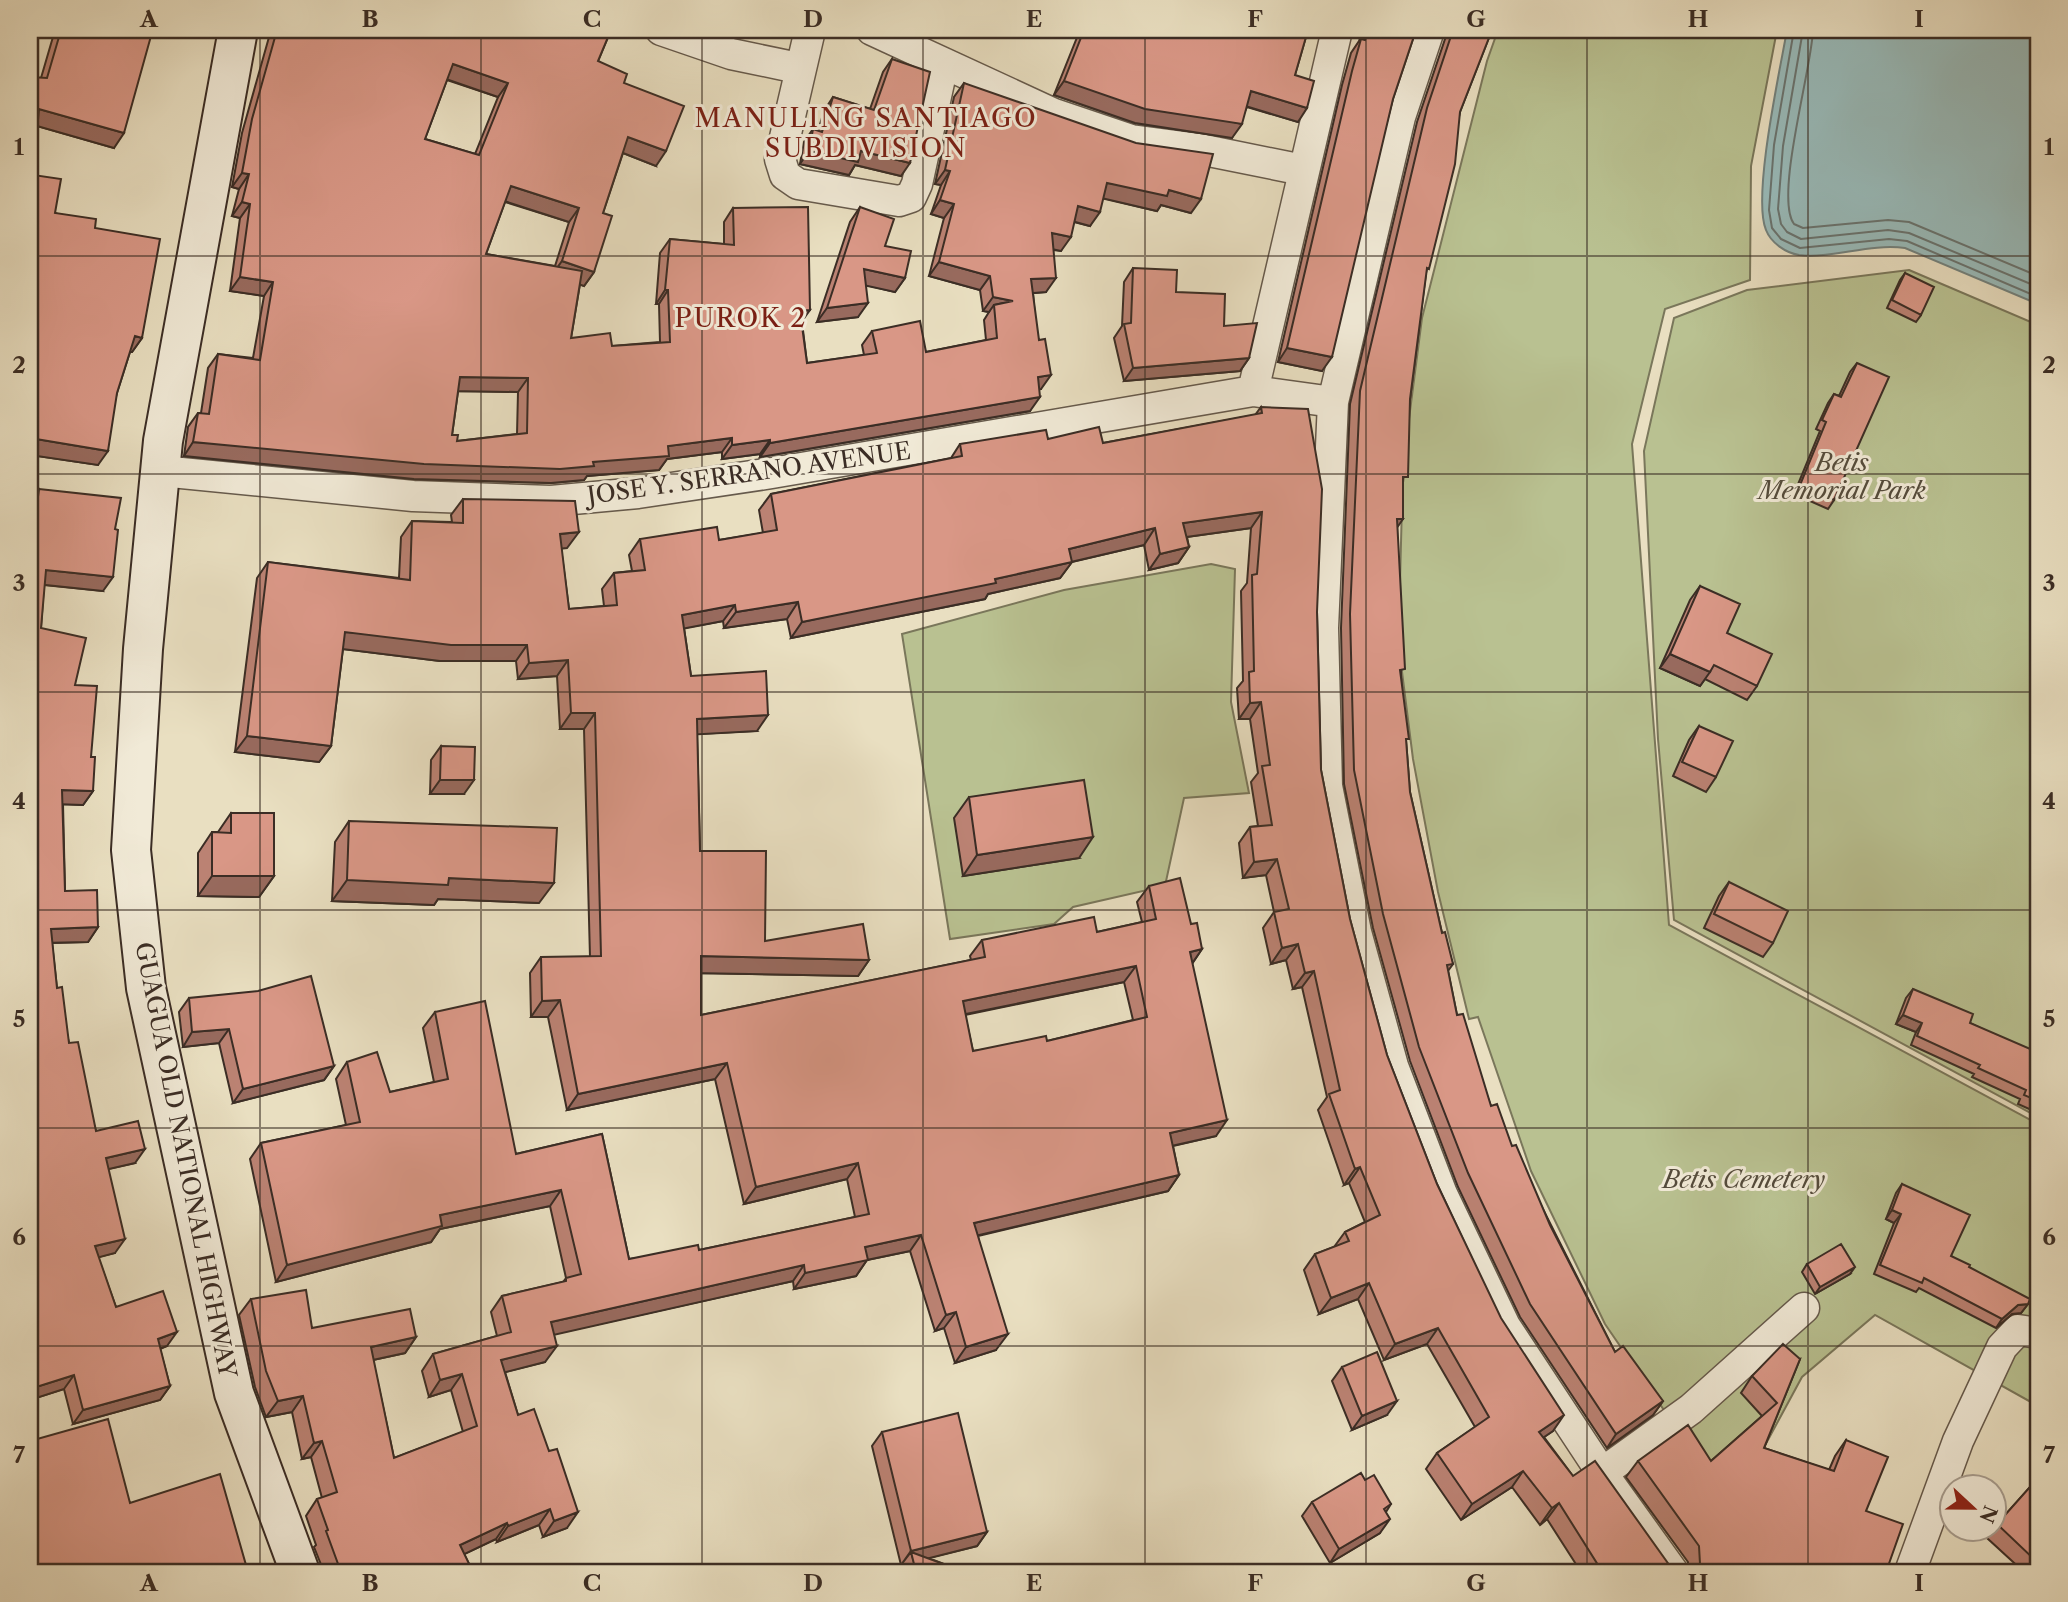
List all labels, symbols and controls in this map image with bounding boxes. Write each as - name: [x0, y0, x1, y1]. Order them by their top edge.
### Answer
- text: A: [139, 5, 159, 33]
- text: B: [361, 5, 379, 33]
- text: C: [583, 5, 601, 33]
- text: D: [803, 5, 823, 33]
- text: E: [1026, 5, 1042, 33]
- text: F: [1247, 5, 1263, 33]
- text: G: [1466, 5, 1486, 33]
- text: H: [1688, 5, 1709, 33]
- text: I: [1914, 5, 1924, 33]
- district label: MANULING SANTIAGO SUBDIVISION: [694, 102, 1038, 164]
- text: 1: [14, 133, 25, 161]
- text: 1: [2044, 133, 2055, 161]
- district label: PUROK 2: [675, 302, 807, 334]
- text: 2: [12, 351, 26, 379]
- text: 2: [2042, 351, 2056, 379]
- street label: JOSE Y. SERRANO AVENUE: [581, 436, 913, 511]
- park label: Betis Memorial Park: [1755, 448, 1926, 505]
- text: 3: [13, 569, 26, 597]
- text: 3: [2043, 569, 2056, 597]
- text: 4: [12, 787, 26, 815]
- text: 4: [2042, 787, 2056, 815]
- street label: GUAGUA OLD NATIONAL HIGHWAY: [129, 940, 243, 1381]
- text: 5: [13, 1005, 25, 1033]
- text: 5: [2043, 1005, 2055, 1033]
- park label: Betis Cemetery: [1661, 1165, 1825, 1194]
- text: 6: [12, 1223, 26, 1251]
- text: 6: [2042, 1223, 2056, 1251]
- text: 7: [13, 1441, 25, 1469]
- text: 7: [2043, 1441, 2055, 1469]
- north arrow: [1938, 1472, 2008, 1542]
- text: N: [1975, 1502, 2002, 1526]
- text: A: [139, 1569, 159, 1597]
- text: B: [361, 1569, 379, 1597]
- text: C: [583, 1569, 601, 1597]
- text: D: [803, 1569, 823, 1597]
- text: E: [1026, 1569, 1042, 1597]
- text: F: [1247, 1569, 1263, 1597]
- text: G: [1466, 1569, 1486, 1597]
- text: H: [1688, 1569, 1709, 1597]
- text: I: [1914, 1569, 1924, 1597]

